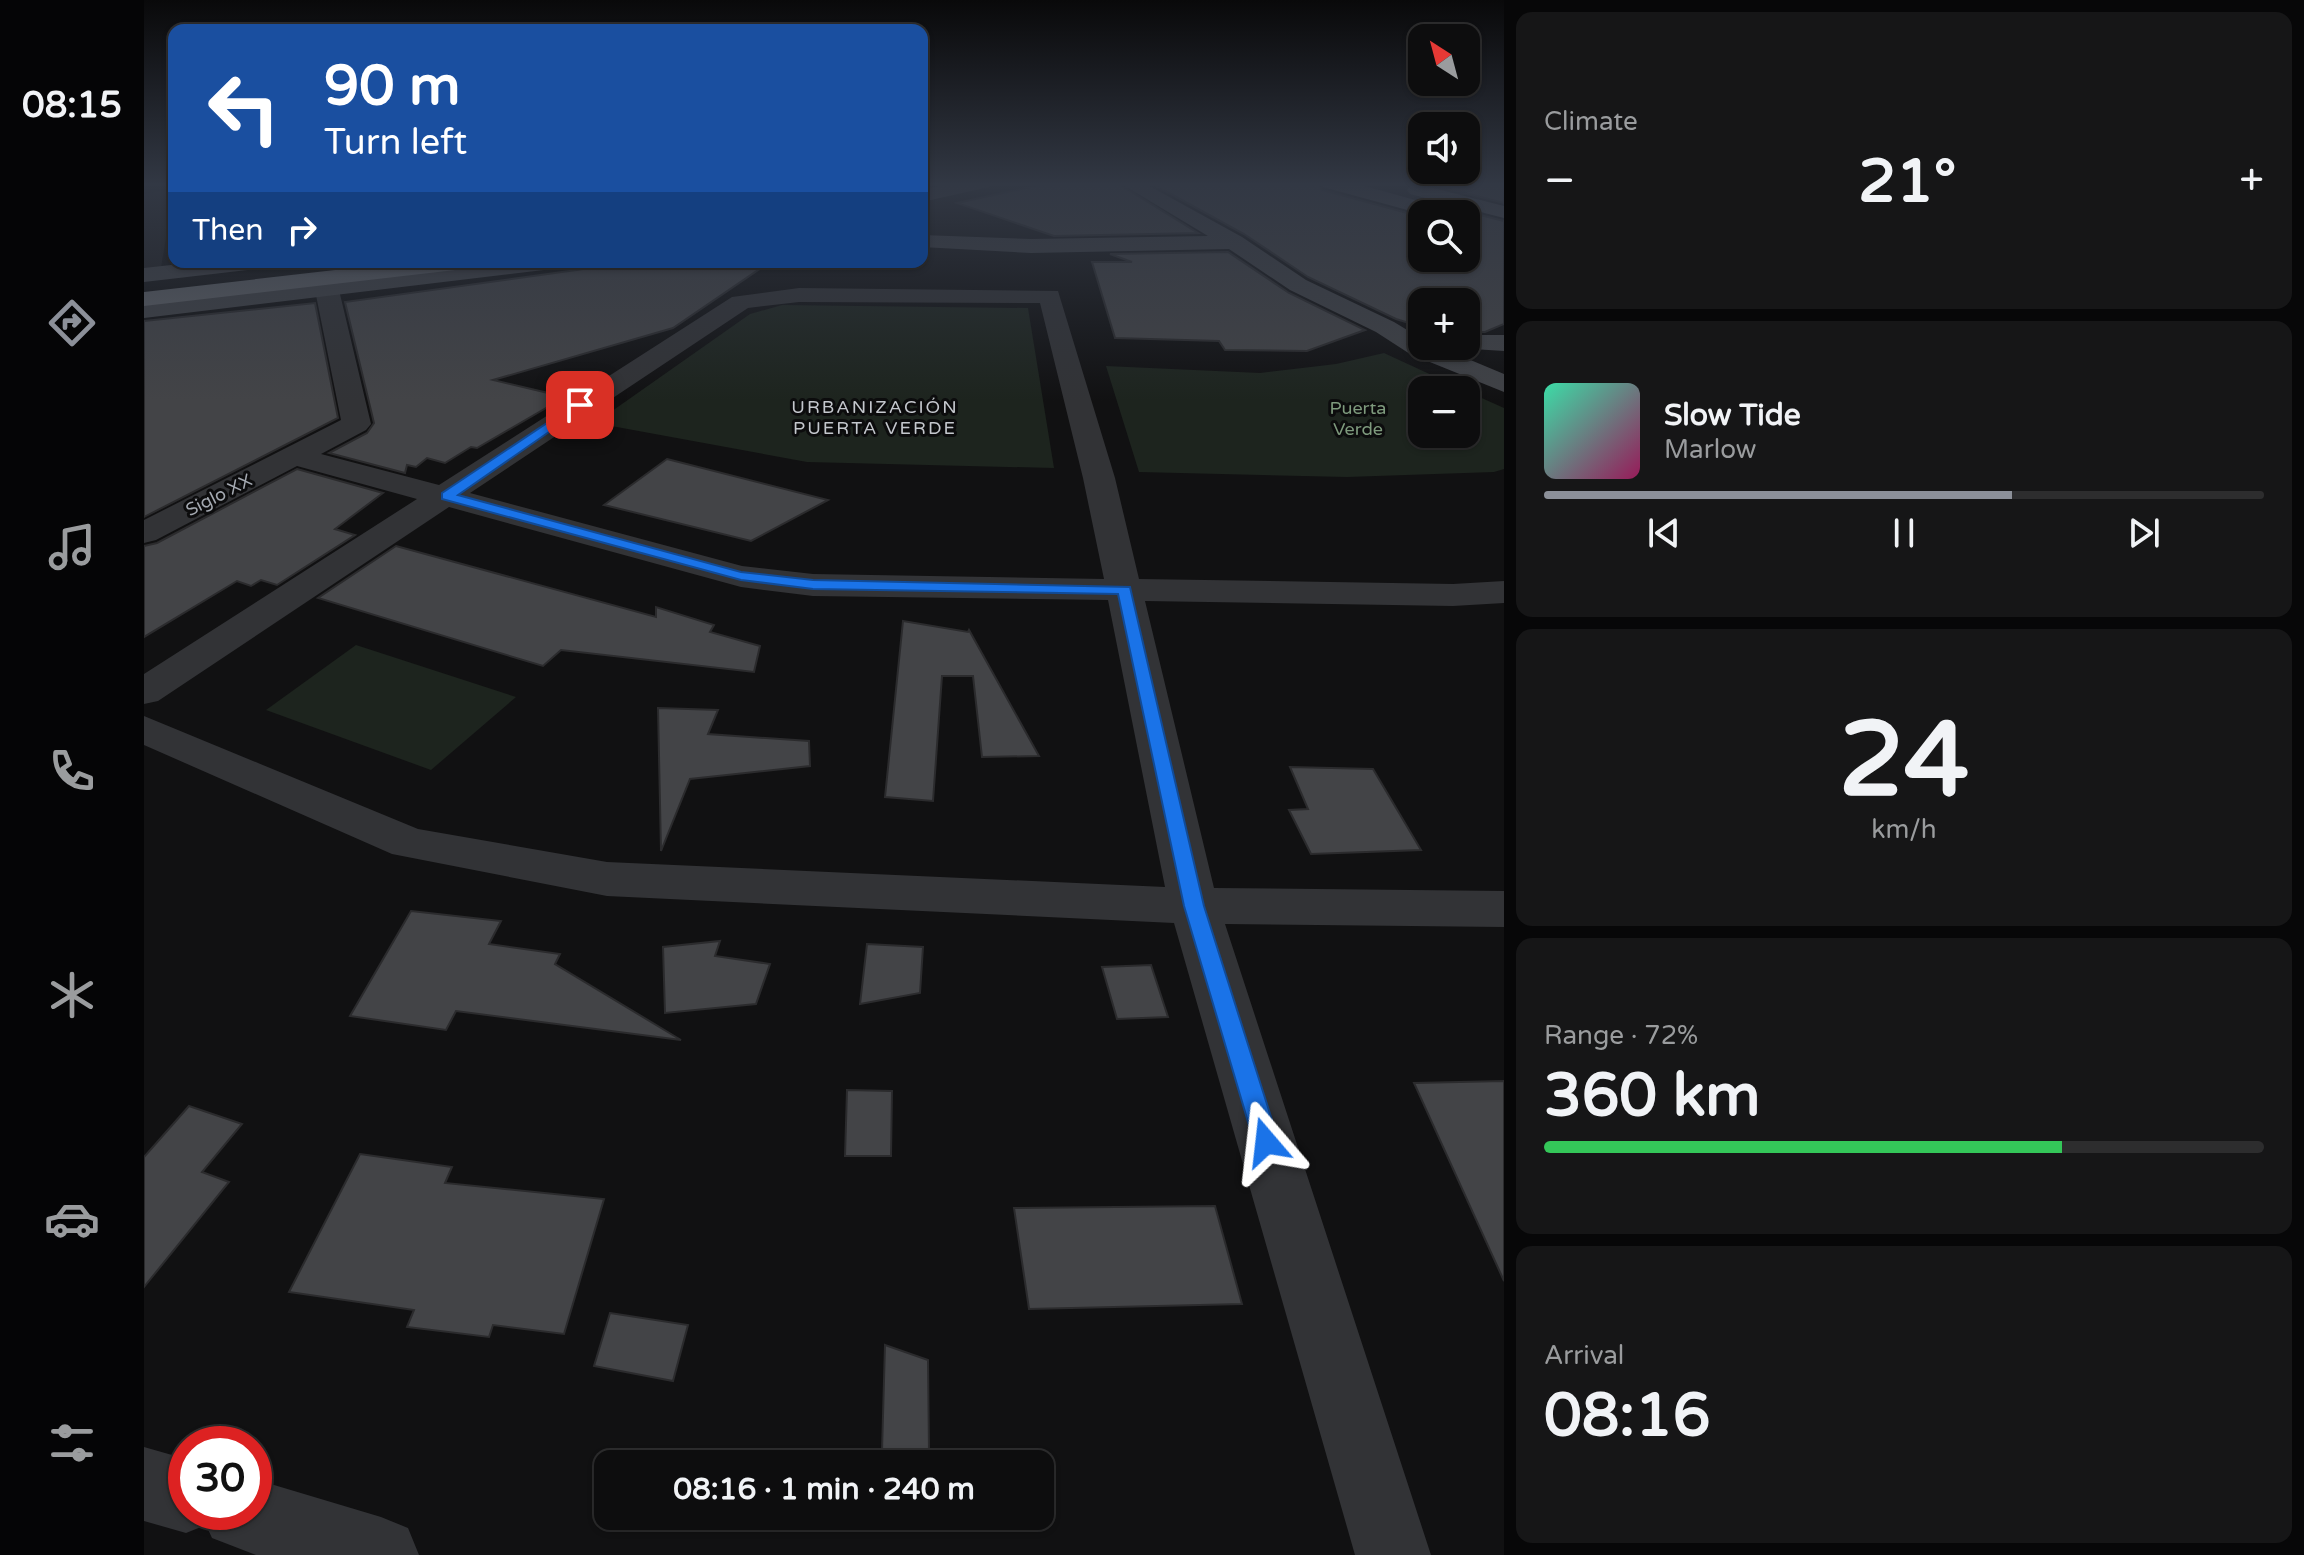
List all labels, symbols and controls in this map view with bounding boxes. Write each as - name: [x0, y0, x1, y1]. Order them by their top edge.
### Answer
- north arrow: [1408, 24, 1480, 96]
- map controls: [1408, 24, 1480, 448]
- text: 90 m: [324, 53, 460, 120]
- icon: left: [192, 56, 296, 160]
- text: 08:15: [22, 84, 122, 127]
- text: Climate: [1544, 106, 1638, 137]
- button: sound: [1408, 112, 1480, 184]
- text: Turn left: [324, 121, 467, 164]
- text: 21°: [1858, 146, 1956, 218]
- text: −: [1544, 155, 1575, 208]
- text: +: [2239, 155, 2264, 208]
- button: search: [1408, 200, 1480, 272]
- icon: right: [280, 208, 324, 252]
- text: Then: [192, 212, 264, 249]
- button: +: [1408, 288, 1480, 360]
- icon: directions: [44, 295, 100, 351]
- pin: [546, 371, 614, 439]
- button: −: [1408, 376, 1480, 448]
- icon: arrive: [558, 383, 602, 427]
- district label: URBANIZACIÓN PUERTA VERDE: [791, 396, 959, 439]
- park label: Puerta Verde: [1329, 397, 1387, 440]
- text: Slow Tide: [1664, 397, 1801, 434]
- text: Marlow: [1664, 434, 1756, 465]
- street label: Siglo XX: [182, 469, 256, 521]
- icon: previous: [1642, 511, 1686, 555]
- icon: pause: [1882, 511, 1926, 555]
- icon: next: [2122, 511, 2166, 555]
- icon: music: [44, 519, 100, 575]
- text: 24: [1839, 699, 1969, 824]
- icon: phone: [44, 743, 100, 799]
- text: km/h: [1871, 814, 1937, 845]
- icon: climate: [44, 967, 100, 1023]
- text: Range · 72%: [1544, 1020, 1698, 1051]
- text: 360 km: [1544, 1060, 1760, 1132]
- position arrow: [1224, 1100, 1308, 1184]
- icon: car: [44, 1191, 100, 1247]
- text: Arrival: [1544, 1340, 1624, 1371]
- text: 08:16: [1544, 1380, 1710, 1452]
- icon: filters: [44, 1415, 100, 1471]
- speed limit sign: 30: [168, 1426, 272, 1530]
- text: 08:16 · 1 min · 240 m: [673, 1471, 975, 1508]

